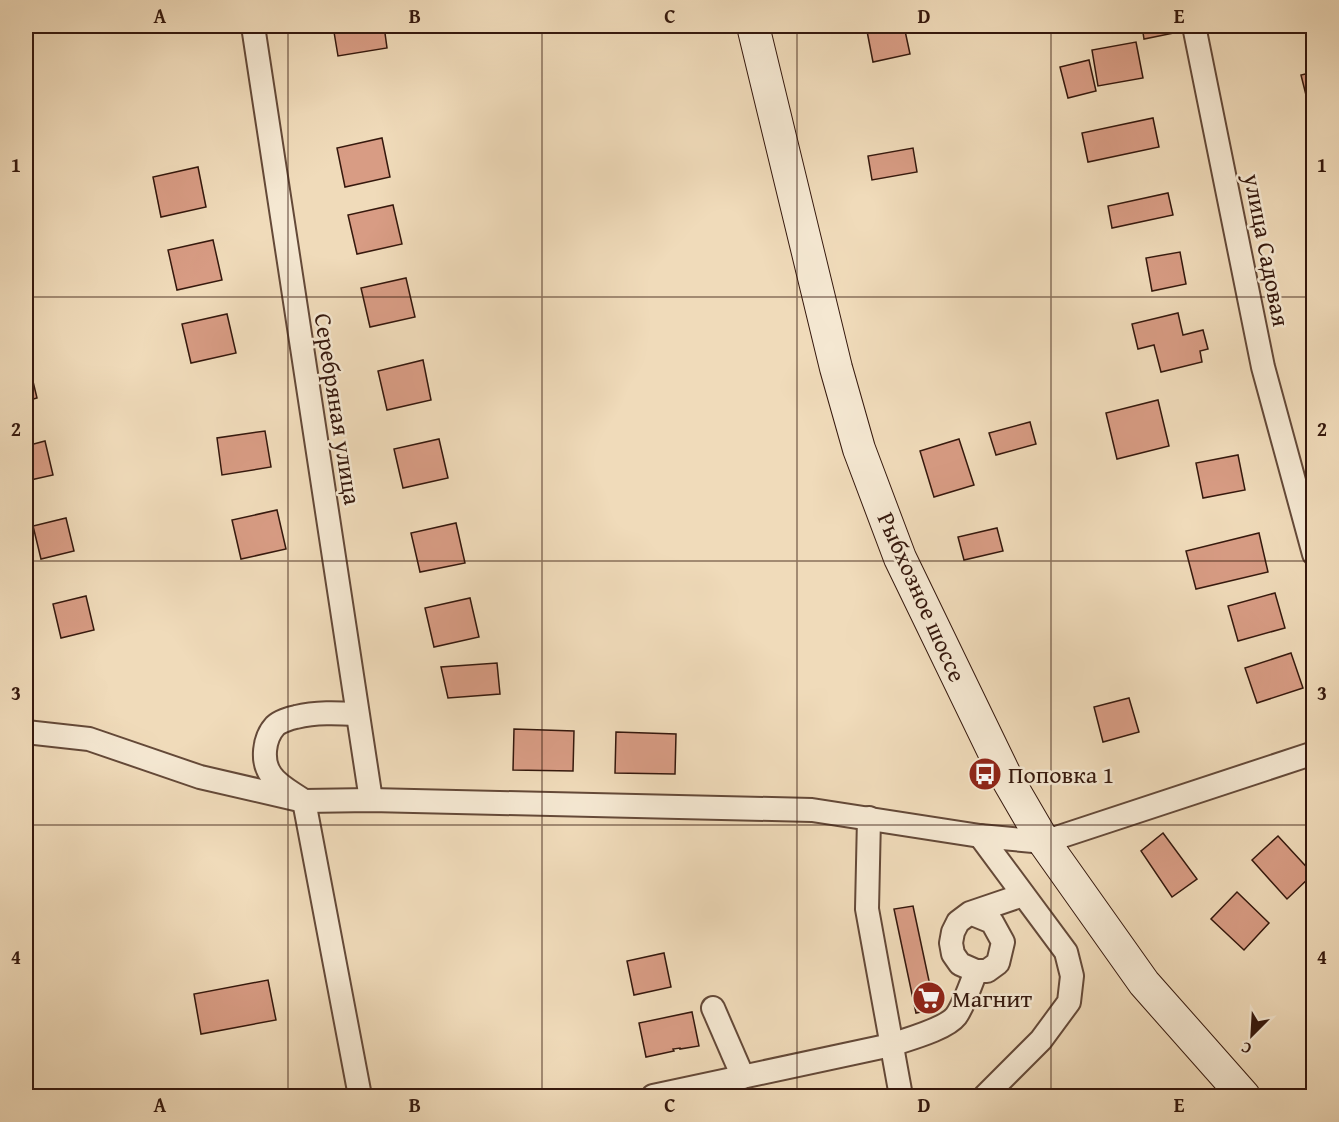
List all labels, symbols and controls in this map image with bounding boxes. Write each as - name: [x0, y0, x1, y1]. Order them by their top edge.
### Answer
- text: A: [154, 1, 167, 30]
- text: B: [409, 1, 421, 30]
- text: C: [664, 1, 676, 30]
- text: D: [917, 1, 931, 30]
- text: E: [1174, 1, 1185, 30]
- text: 1: [11, 150, 21, 179]
- text: 1: [1317, 150, 1327, 179]
- street label: улица Садовая: [1235, 170, 1299, 329]
- street label: Серебряная улица: [306, 311, 371, 508]
- text: 2: [11, 414, 21, 443]
- text: 2: [1317, 414, 1327, 443]
- street label: Рыбхозное шоссе: [869, 506, 975, 688]
- text: 3: [11, 678, 21, 707]
- text: 3: [1317, 678, 1327, 707]
- bus stop icon: Поповка 1: [967, 756, 1003, 792]
- place label: Поповка 1: [1008, 757, 1114, 792]
- text: 4: [11, 942, 21, 971]
- text: 4: [1317, 942, 1327, 971]
- supermarket icon: Магнит: [911, 980, 947, 1016]
- place label: Магнит: [952, 981, 1033, 1016]
- north arrow: [1222, 1005, 1282, 1065]
- text: С: [1237, 1036, 1255, 1062]
- text: A: [154, 1090, 167, 1119]
- text: B: [409, 1090, 421, 1119]
- text: C: [664, 1090, 676, 1119]
- text: D: [917, 1090, 931, 1119]
- text: E: [1174, 1090, 1185, 1119]

